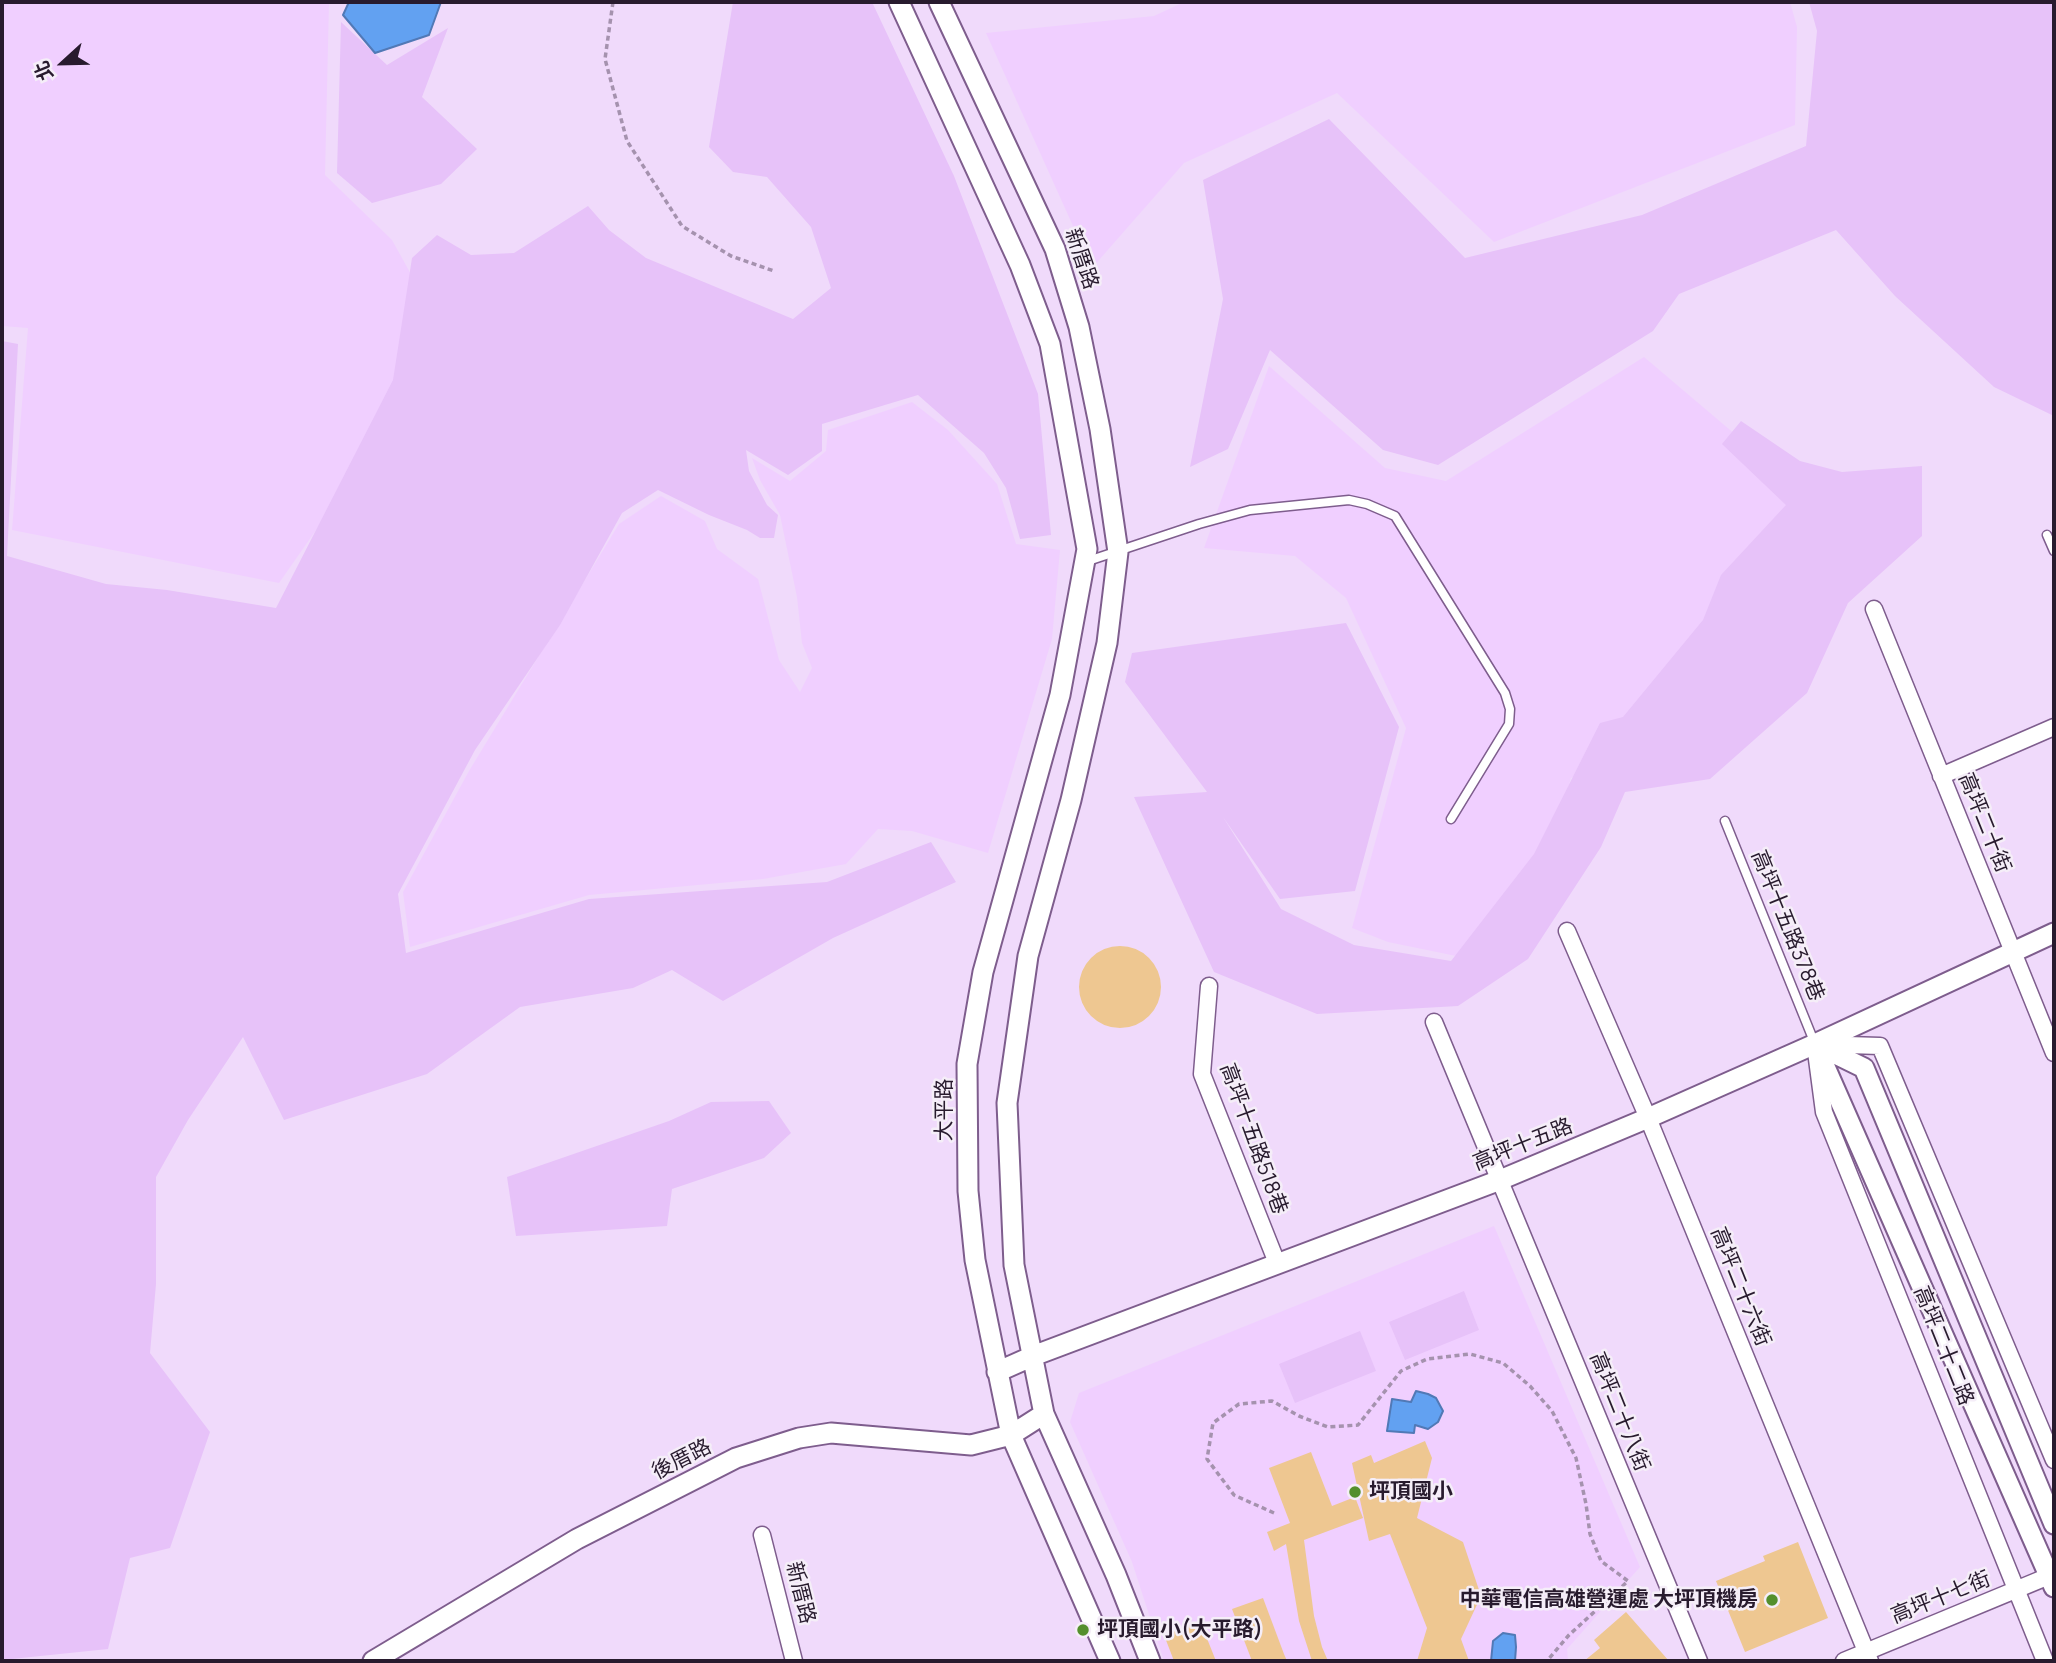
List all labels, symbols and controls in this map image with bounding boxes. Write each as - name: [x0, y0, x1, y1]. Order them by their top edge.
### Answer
- north arrow: [28, 28, 98, 98]
- text: 北: [28, 57, 59, 85]
- street label: 新厝路: [1059, 225, 1103, 293]
- street label: 高坪二十街: [1953, 770, 2015, 876]
- street label: 高坪十五路378巷: [1745, 847, 1829, 1005]
- street label: 高坪十五路518巷: [1214, 1060, 1292, 1218]
- street label: 大平路: [932, 1079, 958, 1141]
- street label: 高坪十五路: [1470, 1114, 1576, 1176]
- street label: 高坪二十六街: [1705, 1224, 1775, 1350]
- street label: 高坪二十二路: [1908, 1283, 1978, 1409]
- street label: 高坪二十八街: [1584, 1349, 1654, 1475]
- street label: 後厝路: [648, 1434, 716, 1486]
- place label: 坪頂國小: [1369, 1479, 1453, 1505]
- marker: 坪頂國小: [1347, 1484, 1363, 1500]
- street label: 新厝路: [780, 1559, 820, 1627]
- street label: 高坪十七街: [1888, 1567, 1994, 1629]
- place label: 中華電信高雄營運處 大坪頂機房: [1460, 1587, 1758, 1613]
- marker: 中華電信高雄營運處 大坪頂機房: [1764, 1592, 1780, 1608]
- place label: 坪頂國小(大平路): [1097, 1617, 1263, 1643]
- marker: 坪頂國小(大平路): [1075, 1622, 1091, 1638]

